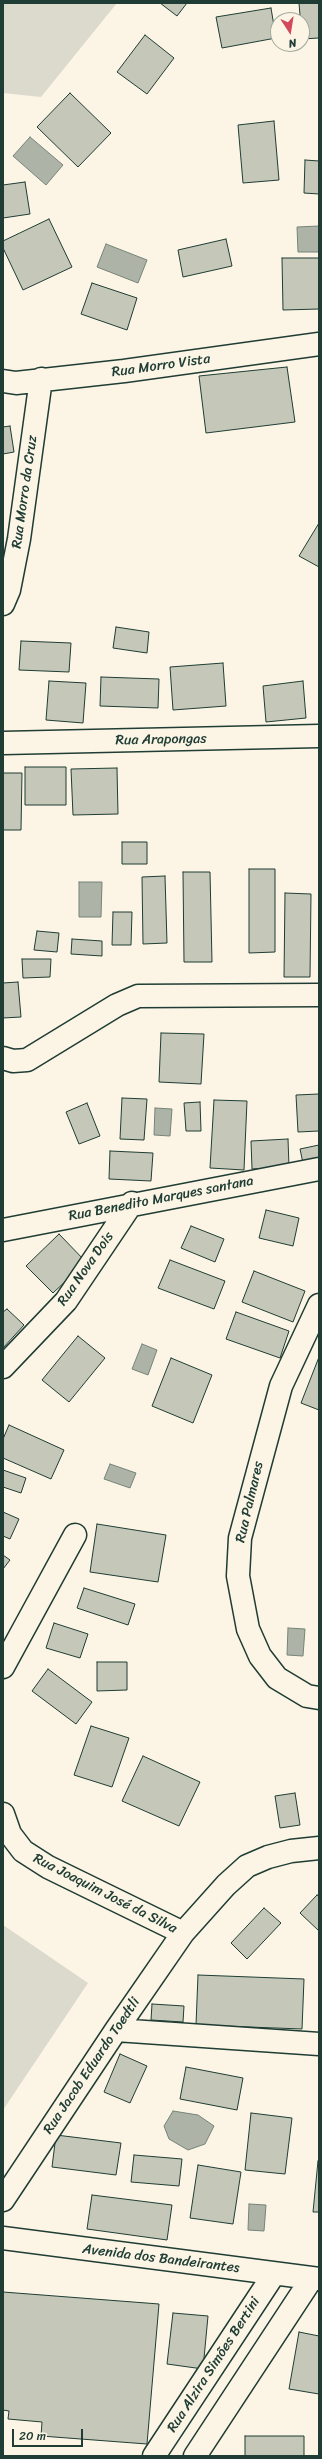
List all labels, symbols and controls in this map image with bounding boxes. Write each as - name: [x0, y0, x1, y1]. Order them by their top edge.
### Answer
- north arrow: [270, 12, 310, 52]
- text: N: [287, 33, 298, 53]
- street label: Rua Morro Vista: [111, 351, 211, 381]
- street label: Rua Morro da Cruz: [9, 434, 41, 550]
- street label: Rua Arapongas: [115, 731, 207, 749]
- street label: Rua Benedito Marques santana: [67, 1173, 255, 1225]
- street label: Rua Nova Dois: [54, 1229, 118, 1309]
- street label: Rua Palmares: [232, 1460, 268, 1544]
- street label: Rua Joaquim José da Silva: [30, 1850, 180, 1938]
- street label: Rua Jacob Eduardo Toedtli: [40, 1995, 144, 2137]
- street label: Avenida dos Bandeirantes: [82, 2241, 240, 2277]
- street label: Rua Alzira Simões Bertini: [164, 2294, 264, 2436]
- scale bar: [14, 2421, 85, 2447]
- text: 20 m: [19, 2425, 46, 2447]

